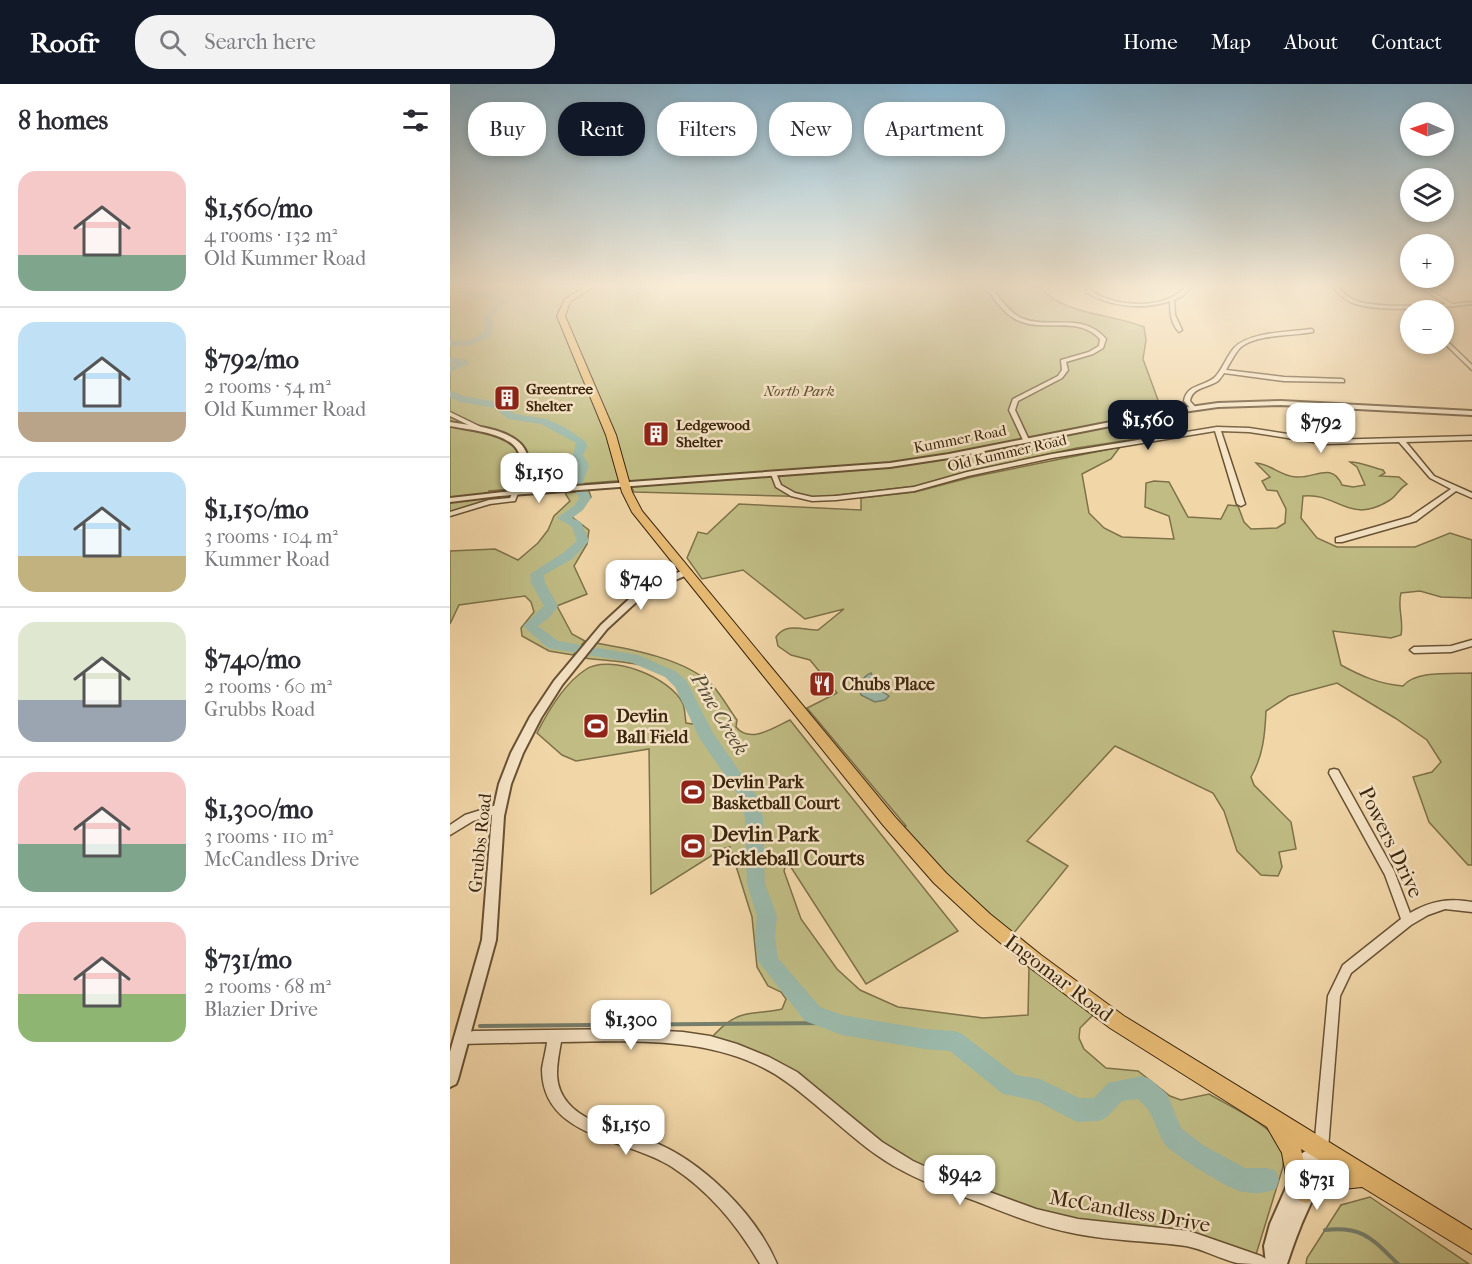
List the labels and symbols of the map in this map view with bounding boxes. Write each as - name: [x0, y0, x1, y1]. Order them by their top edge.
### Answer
- north arrow: [1400, 102, 1454, 156]
- place label: Greentree Shelter: [526, 380, 593, 415]
- park label: North Park: [762, 382, 835, 400]
- building icon: Greentree Shelter: [492, 383, 522, 413]
- pin: $1,560: [1099, 400, 1197, 451]
- pin: $792: [1285, 403, 1357, 454]
- place label: Ledgewood Shelter: [676, 416, 751, 451]
- building icon: Ledgewood Shelter: [641, 419, 671, 449]
- street label: Kummer Road: [912, 421, 1009, 457]
- street label: Old Kummer Road: [946, 430, 1069, 475]
- pin: $1,150: [490, 453, 588, 504]
- pin: $740: [605, 560, 677, 611]
- water label: Pine Creek: [686, 668, 753, 759]
- restaurant icon: Chubs Place: [807, 669, 837, 699]
- place label: Chubs Place: [842, 674, 935, 695]
- place label: Devlin Ball Field: [616, 706, 689, 748]
- sports icon: Devlin Ball Field: [581, 711, 611, 741]
- place label: Devlin Park Basketball Court: [712, 772, 841, 814]
- sports icon: Devlin Park Basketball Court: [678, 777, 708, 807]
- street label: Powers Drive: [1354, 783, 1428, 901]
- street label: Grubbs Road: [465, 792, 496, 894]
- place label: Devlin Park Pickleball Courts: [712, 822, 865, 870]
- sports icon: Devlin Park Pickleball Courts: [678, 831, 708, 861]
- street label: Ingomar Road: [1000, 929, 1118, 1027]
- pin: $1,300: [582, 1000, 680, 1051]
- pin: $1,150: [577, 1105, 675, 1156]
- pin: $942: [924, 1155, 996, 1206]
- pin: $731: [1281, 1160, 1353, 1211]
- street label: McCandless Drive: [1048, 1185, 1212, 1237]

